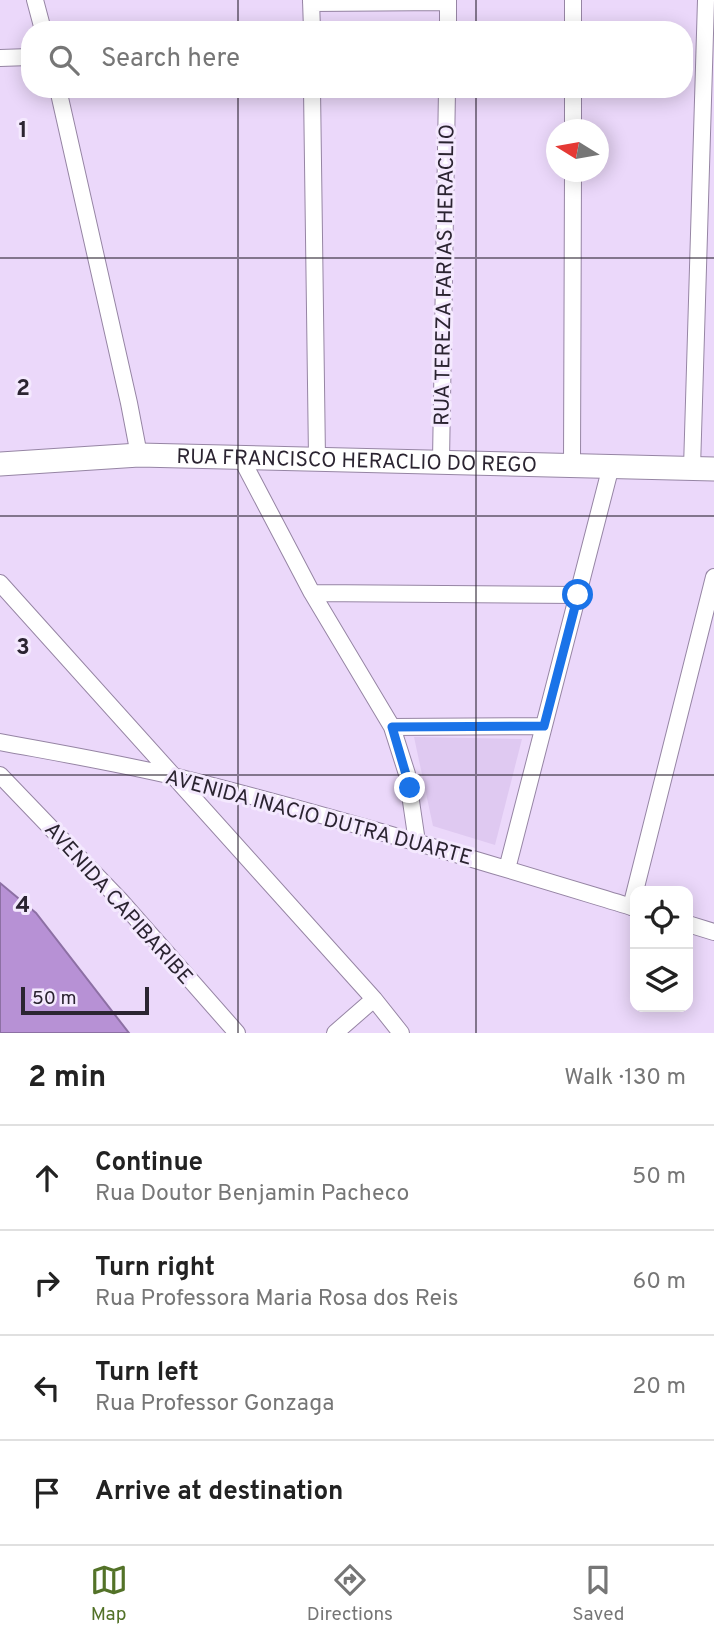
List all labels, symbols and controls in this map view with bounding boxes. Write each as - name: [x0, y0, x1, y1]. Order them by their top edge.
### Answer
- search box: [21, 21, 693, 98]
- icon: search: [45, 41, 83, 79]
- text: Search here: [101, 43, 240, 76]
- text: 1: [18, 117, 28, 146]
- north arrow: [546, 119, 609, 182]
- street label: RUA TEREZA FARIAS HERACLIO: [429, 124, 462, 426]
- text: 2: [16, 375, 30, 404]
- street label: RUA FRANCISCO HERACLIO DO REGO: [176, 444, 537, 480]
- route start: [562, 579, 593, 610]
- text: 3: [16, 634, 30, 663]
- street label: AVENIDA INACIO DUTRA DUARTE: [162, 764, 475, 872]
- route end: [394, 772, 425, 803]
- street label: AVENIDA CAPIBARIBE: [38, 817, 198, 991]
- map controls: [630, 886, 693, 1012]
- button: locate: [630, 886, 693, 949]
- text: 4: [16, 892, 30, 921]
- button: layers: [630, 949, 693, 1012]
- scale bar: [21, 984, 149, 1016]
- text: 50 m: [32, 987, 77, 1011]
- text: 2 min: [28, 1060, 106, 1097]
- text: Walk · 130 m: [564, 1064, 686, 1093]
- text: Continue: [95, 1147, 203, 1180]
- icon: ahead: [28, 1159, 66, 1197]
- text: 50 m: [632, 1163, 686, 1192]
- text: Rua Doutor Benjamin Pacheco: [95, 1180, 409, 1209]
- text: Turn right: [95, 1252, 215, 1285]
- icon: right: [28, 1264, 66, 1302]
- text: 60 m: [633, 1268, 686, 1297]
- text: Rua Professora Maria Rosa dos Reis: [95, 1285, 459, 1314]
- text: Turn left: [95, 1357, 199, 1390]
- icon: left: [28, 1369, 66, 1407]
- text: 20 m: [632, 1373, 686, 1402]
- text: Rua Professor Gonzaga: [95, 1390, 334, 1419]
- icon: arrive: [28, 1474, 66, 1512]
- text: Arrive at destination: [95, 1476, 343, 1509]
- tab: Map: [90, 1561, 128, 1627]
- tab: Directions: [307, 1561, 393, 1627]
- tab: Saved: [572, 1561, 624, 1627]

